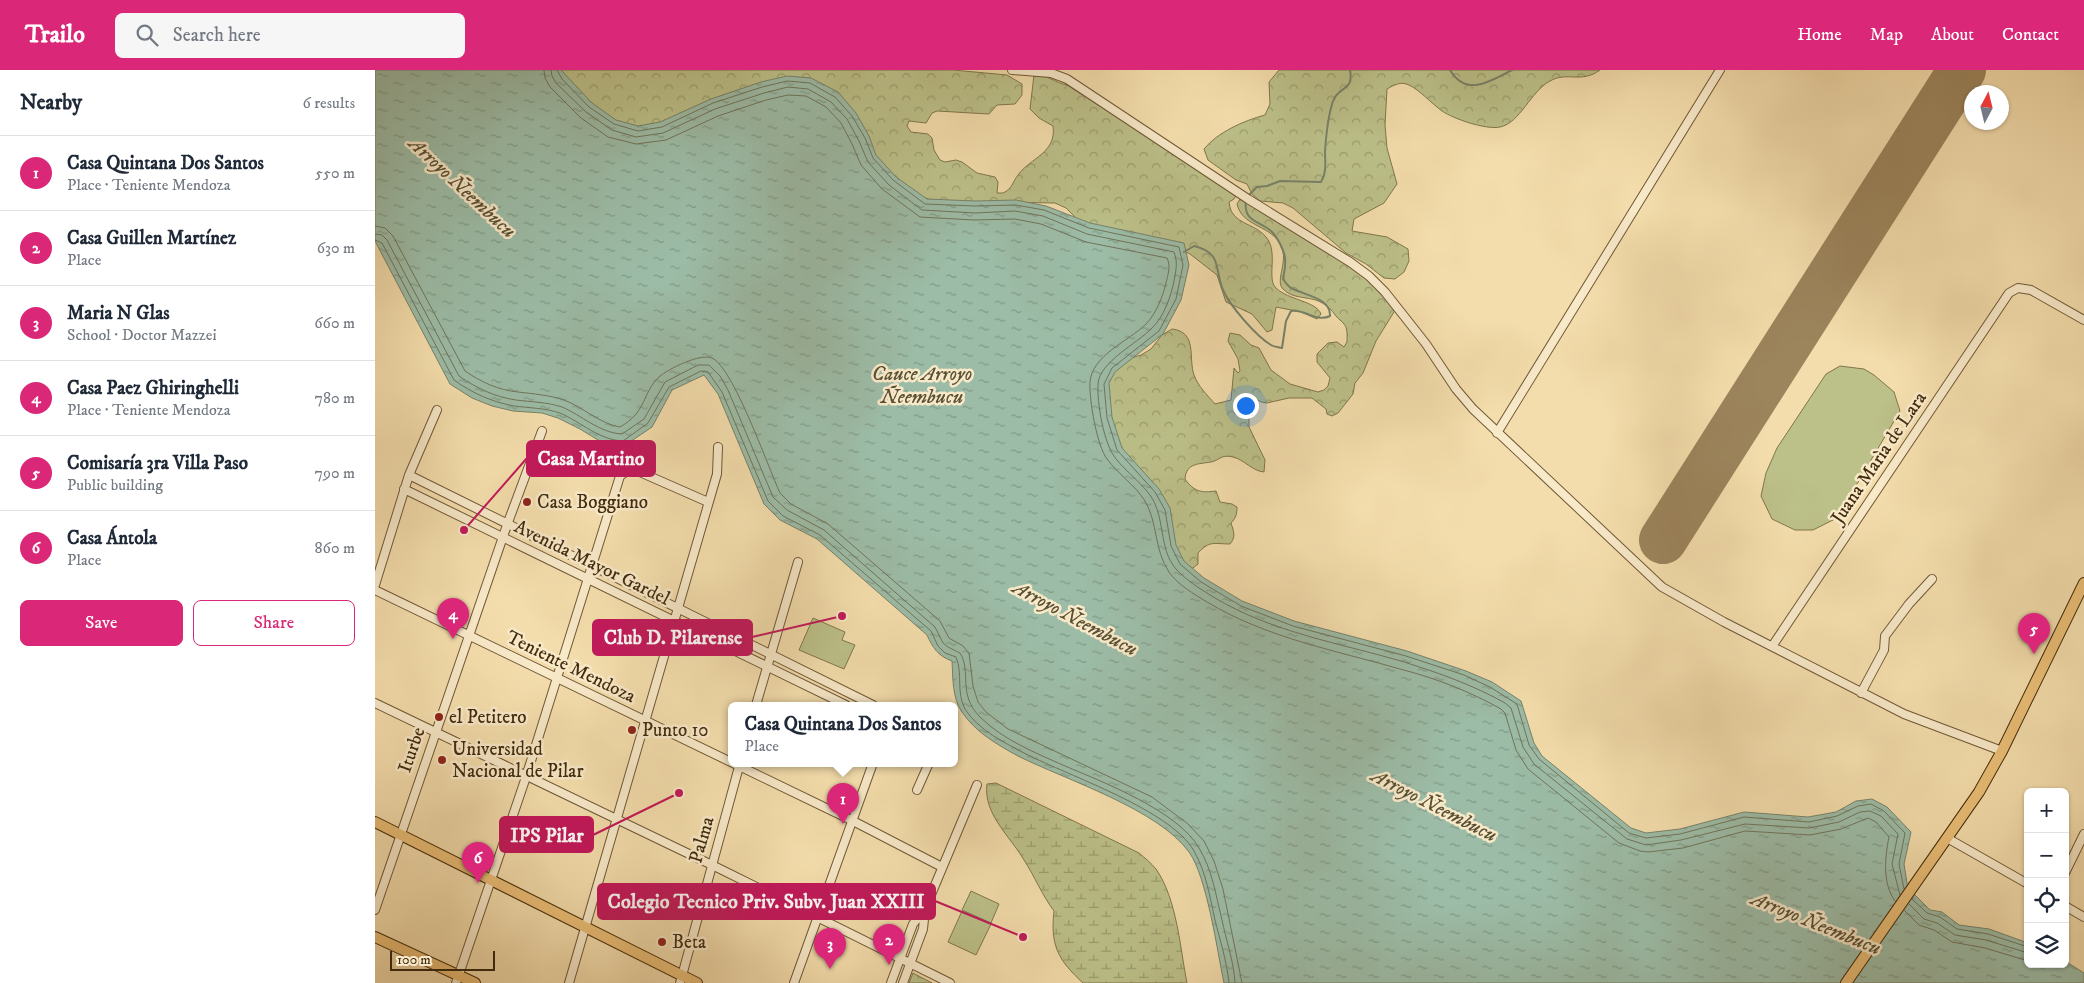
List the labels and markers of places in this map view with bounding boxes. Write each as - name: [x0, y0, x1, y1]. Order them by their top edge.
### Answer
- callout: Casa Martino: [527, 441, 655, 476]
- place label: Casa Boggiano: [537, 491, 648, 514]
- marker: Casa Boggiano: [521, 496, 533, 508]
- pin: 4: [437, 598, 469, 639]
- pin: 5: [2018, 613, 2050, 654]
- callout: Club D. Pilarense: [593, 620, 752, 655]
- place label: el Petitero: [449, 706, 526, 729]
- marker: el Petitero: [433, 711, 445, 723]
- place label: Punto 10: [642, 719, 709, 742]
- marker: Punto 10: [626, 724, 638, 736]
- place label: Universidad Nacional de Pilar: [452, 738, 584, 783]
- marker: Universidad Nacional de Pilar: [436, 754, 448, 766]
- pin: 1: [827, 783, 859, 824]
- callout: IPS Pilar: [500, 817, 593, 852]
- pin: 6: [462, 842, 494, 883]
- callout: Colegio Tecnico Priv. Subv. Juan XXIII: [598, 884, 935, 919]
- pin: 2: [873, 924, 905, 965]
- pin: 3: [814, 928, 846, 969]
- place label: Beta: [672, 931, 706, 954]
- marker: Beta: [656, 936, 668, 948]

